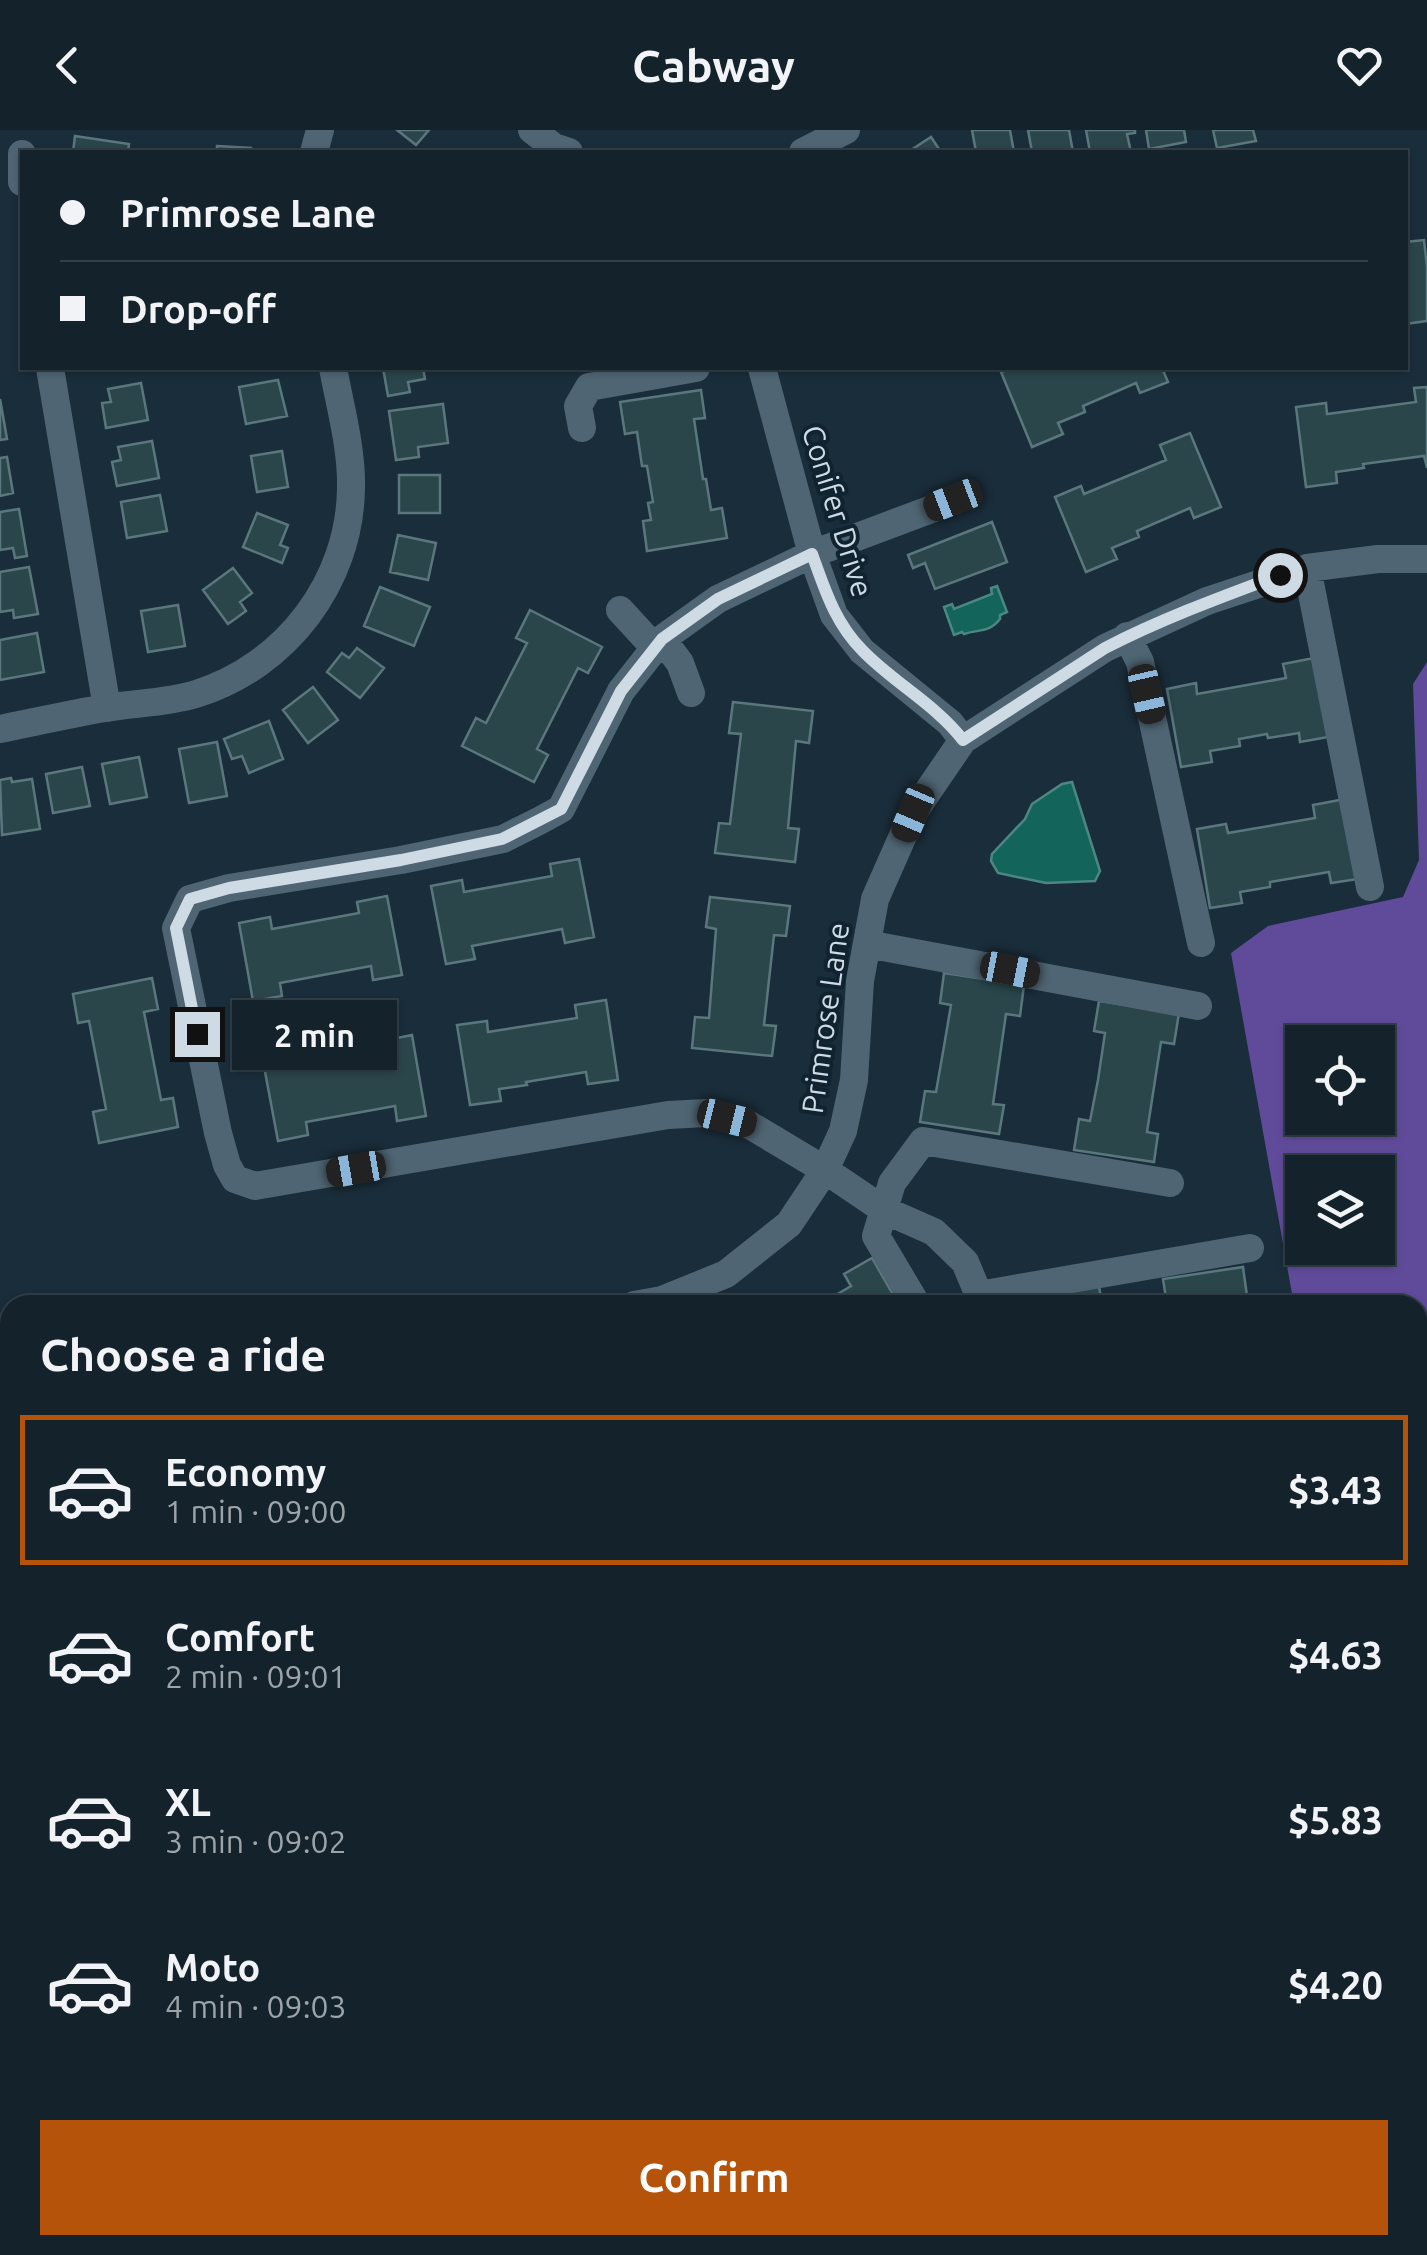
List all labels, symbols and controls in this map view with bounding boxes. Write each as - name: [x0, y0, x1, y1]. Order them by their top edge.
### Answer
- icon: back: [40, 38, 95, 93]
- icon: heart: [1332, 38, 1387, 93]
- text: Cabway: [632, 40, 795, 91]
- text: Primrose Lane: [120, 192, 376, 234]
- text: Drop-off: [120, 288, 276, 330]
- street label: Conifer Drive: [796, 421, 880, 601]
- car: [920, 475, 986, 525]
- route start: [1258, 553, 1303, 598]
- car: [1126, 661, 1168, 727]
- car: [887, 780, 939, 846]
- street label: Primrose Lane: [795, 920, 855, 1116]
- car: [978, 950, 1042, 990]
- callout: 2 min: [232, 999, 397, 1069]
- route end: [175, 1012, 220, 1057]
- text: 2 min: [274, 1017, 355, 1053]
- map controls: [1285, 1025, 1395, 1265]
- button: locate: [1285, 1025, 1395, 1135]
- car: [694, 1096, 760, 1140]
- car: [324, 1149, 388, 1189]
- button: layers: [1285, 1155, 1395, 1265]
- text: Choose a ride: [40, 1329, 326, 1380]
- icon: car: [45, 1445, 135, 1535]
- text: Economy: [165, 1451, 326, 1493]
- text: $3.43: [1288, 1469, 1383, 1511]
- text: 1 min · 09:00: [165, 1493, 347, 1529]
- icon: car: [45, 1610, 135, 1700]
- text: Comfort: [165, 1616, 315, 1658]
- text: $4.63: [1288, 1634, 1383, 1676]
- text: 2 min · 09:01: [165, 1658, 347, 1694]
- icon: car: [45, 1775, 135, 1865]
- text: XL: [165, 1781, 211, 1823]
- text: $5.83: [1288, 1799, 1383, 1841]
- text: 3 min · 09:02: [165, 1823, 347, 1859]
- icon: car: [45, 1940, 135, 2030]
- text: Moto: [165, 1946, 260, 1988]
- text: $4.20: [1288, 1964, 1383, 2006]
- text: 4 min · 09:03: [165, 1988, 347, 2024]
- button: Confirm: [40, 2120, 1388, 2235]

